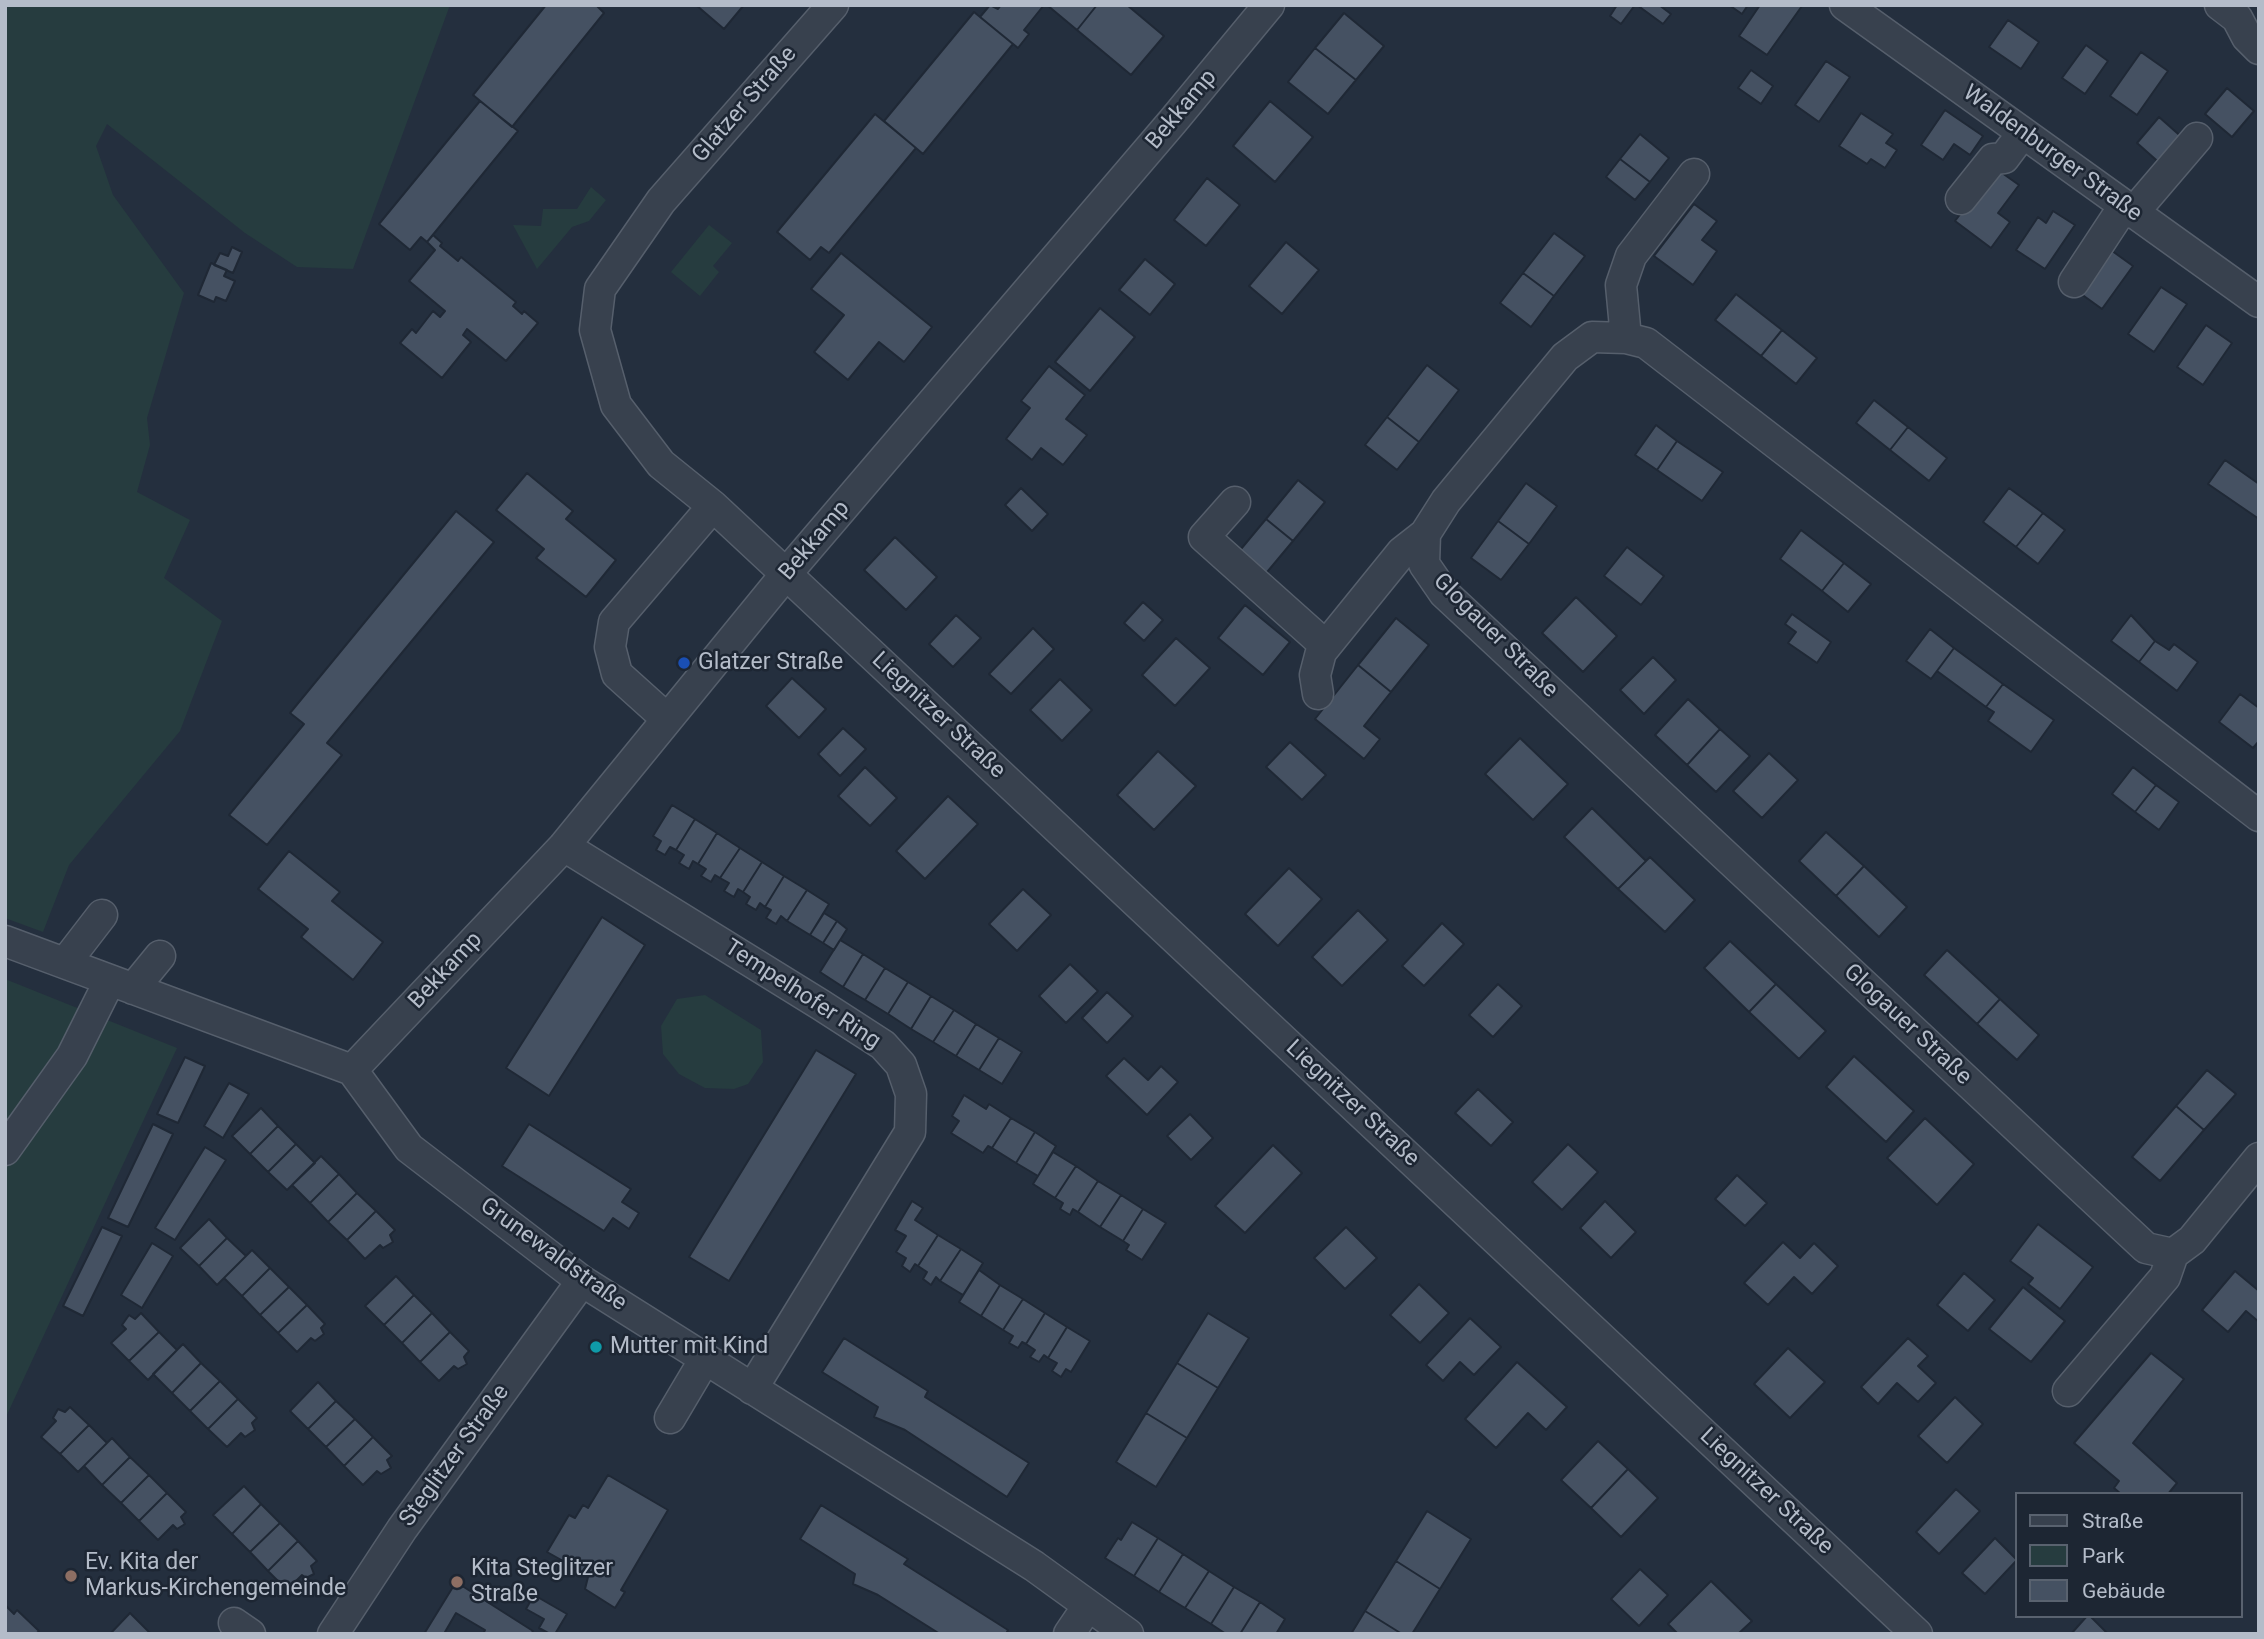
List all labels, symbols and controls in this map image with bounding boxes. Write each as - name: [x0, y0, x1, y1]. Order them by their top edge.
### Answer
- street label: Glatzer Straße: [687, 41, 803, 169]
- street label: Bekkamp: [1141, 65, 1223, 155]
- street label: Waldenburger Straße: [1957, 80, 2147, 228]
- street label: Bekkamp: [774, 496, 856, 586]
- street label: Glogauer Straße: [1427, 568, 1563, 704]
- street label: Liegnitzer Straße: [865, 647, 1011, 785]
- place label: Glatzer Straße: [698, 649, 843, 677]
- marker: Glatzer Straße: [676, 655, 692, 671]
- street label: Bekkamp: [403, 927, 489, 1015]
- street label: Tempelhofer Ring: [719, 934, 885, 1056]
- street label: Glogauer Straße: [1837, 959, 1977, 1091]
- street label: Liegnitzer Straße: [1279, 1035, 1425, 1173]
- street label: Grunewaldstraße: [474, 1193, 632, 1317]
- place label: Mutter mit Kind: [610, 1333, 768, 1361]
- marker: Mutter mit Kind: [588, 1339, 604, 1355]
- street label: Steglitzer Straße: [394, 1380, 516, 1532]
- street label: Liegnitzer Straße: [1693, 1423, 1839, 1561]
- legend: [2016, 1492, 2243, 1618]
- text: Straße: [2082, 1509, 2143, 1533]
- text: Park: [2082, 1544, 2124, 1568]
- place label: Ev. Kita der Markus-Kirchengemeinde: [85, 1549, 346, 1603]
- place label: Kita Steglitzer Straße: [471, 1555, 613, 1609]
- marker: Ev. Kita der Markus-Kirchengemeinde: [63, 1568, 79, 1584]
- marker: Kita Steglitzer Straße: [449, 1574, 465, 1590]
- text: Gebäude: [2082, 1579, 2165, 1603]

